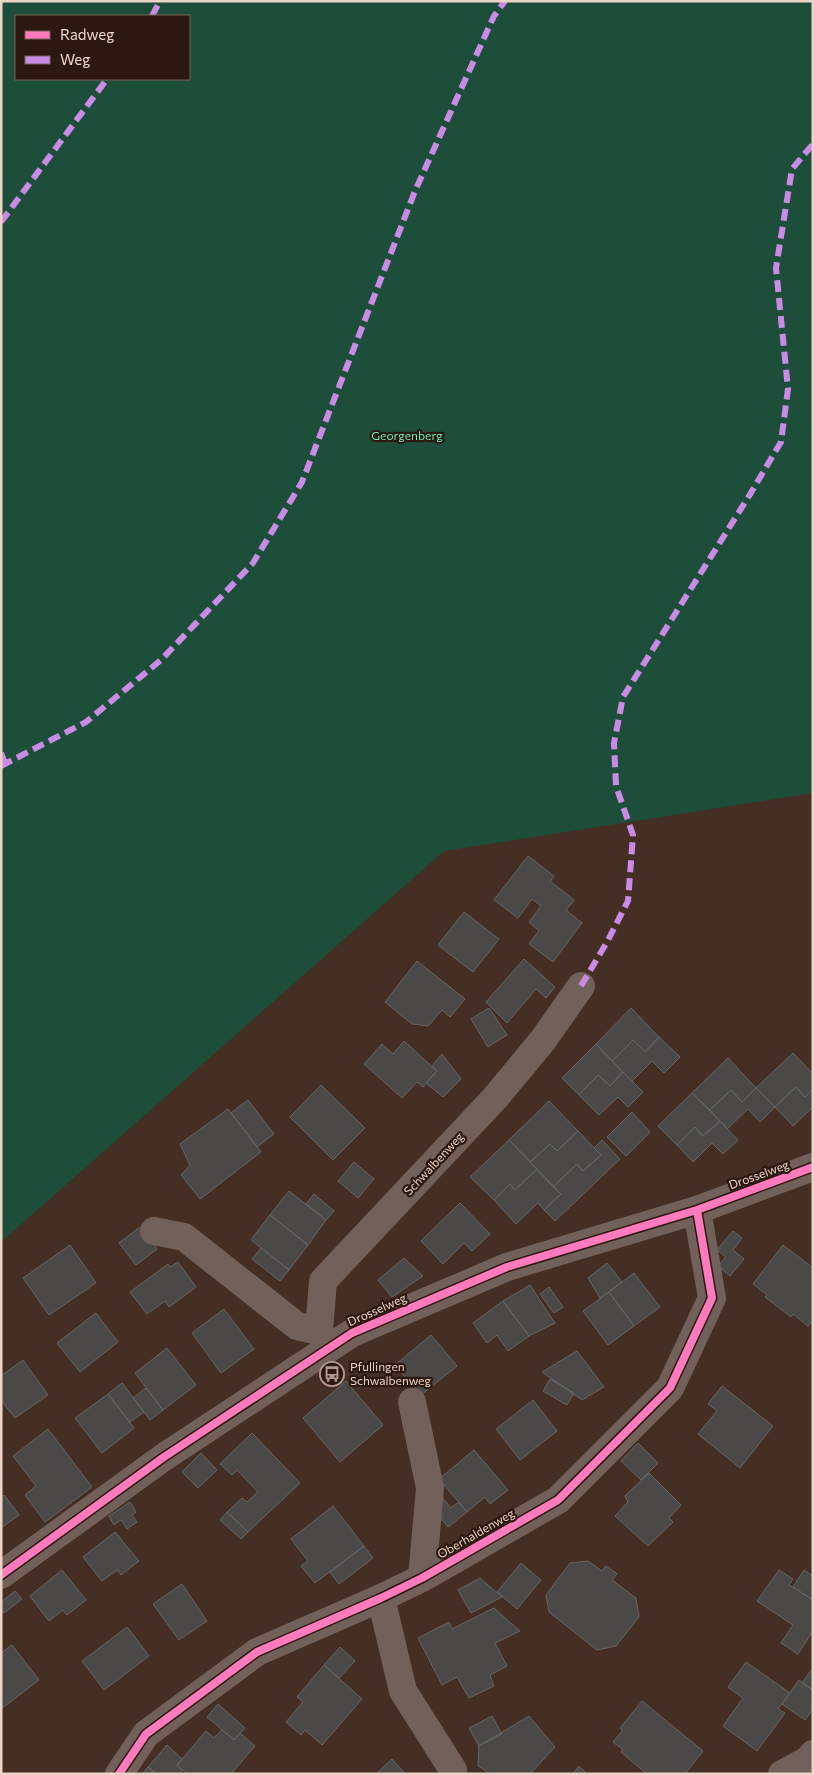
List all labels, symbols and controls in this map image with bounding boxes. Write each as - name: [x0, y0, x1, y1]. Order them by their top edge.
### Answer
- legend: [15, 15, 190, 80]
- text: Radweg: [60, 25, 114, 43]
- text: Weg: [60, 50, 90, 68]
- park label: Georgenberg: [371, 428, 443, 442]
- street label: Schwalbenweg: [401, 1129, 466, 1198]
- street label: Drosselweg: [727, 1157, 791, 1191]
- street label: Drosselweg: [345, 1290, 409, 1328]
- place label: Pfullingen Schwalbenweg: [350, 1359, 431, 1387]
- bus stop icon: Pfullingen Schwalbenweg: [319, 1361, 345, 1387]
- street label: Oberhaldenweg: [435, 1505, 517, 1561]

